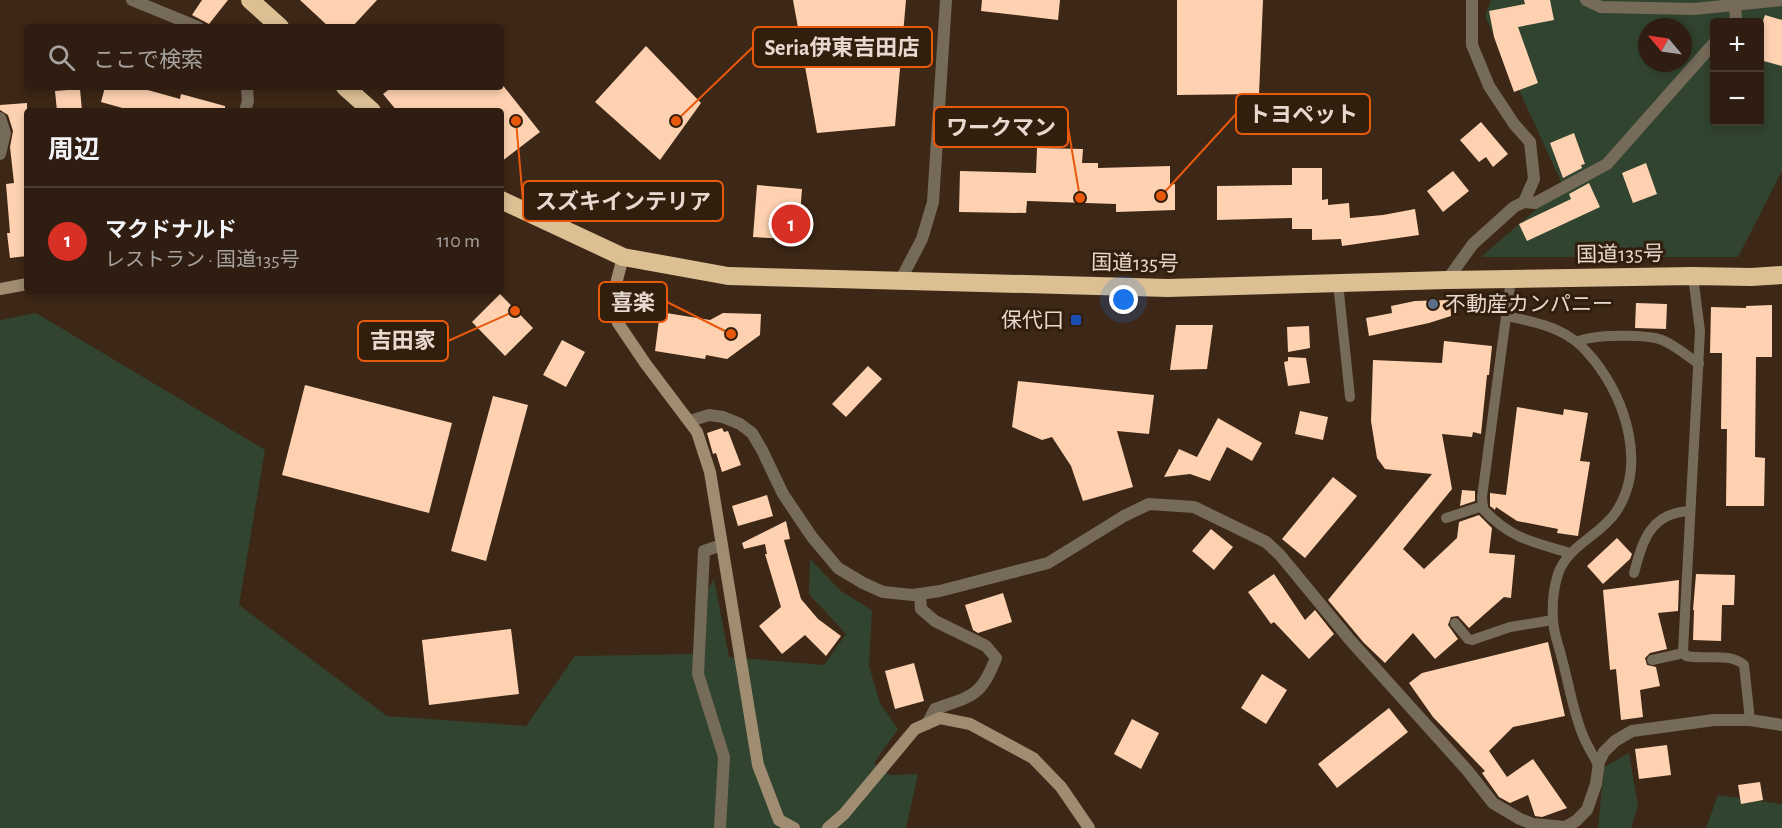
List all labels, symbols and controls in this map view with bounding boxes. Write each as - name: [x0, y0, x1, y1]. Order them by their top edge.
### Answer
- north arrow: [1638, 18, 1692, 72]
- map controls: [1710, 18, 1764, 126]
- button: +: [1710, 18, 1764, 72]
- search box: [24, 24, 504, 90]
- callout: Seria伊東吉田店: [753, 27, 932, 67]
- text: Seria伊東吉田店: [765, 36, 919, 59]
- icon: search: [45, 41, 78, 74]
- text: ここで検索: [93, 49, 203, 71]
- button: −: [1710, 72, 1764, 126]
- callout: トヨペット: [1236, 94, 1370, 134]
- text: トヨペット: [1248, 104, 1358, 126]
- callout: ワークマン: [934, 107, 1068, 147]
- text: ワークマン: [946, 116, 1056, 139]
- text: 周辺: [48, 137, 100, 163]
- callout: スズキインテリア: [523, 181, 723, 221]
- text: スズキインテリア: [535, 189, 711, 213]
- pin: 1: [772, 202, 810, 246]
- text: マクドナルド: [105, 219, 237, 241]
- text: 1: [64, 231, 71, 251]
- text: 110 m: [436, 231, 480, 251]
- street label: 国道135号: [1576, 242, 1664, 266]
- text: レストラン · 国道135号: [105, 250, 300, 270]
- street label: 国道135号: [1091, 251, 1179, 275]
- callout: 喜楽: [599, 282, 667, 322]
- your location: [1109, 285, 1138, 314]
- text: 喜楽: [611, 291, 655, 314]
- place label: 不動産カンパニー: [1445, 293, 1613, 315]
- marker: 不動産カンパニー: [1426, 297, 1440, 311]
- place label: 保代口: [1001, 309, 1064, 331]
- marker: 保代口: [1069, 313, 1083, 327]
- callout: 吉田家: [358, 321, 448, 361]
- text: 吉田家: [370, 329, 436, 352]

